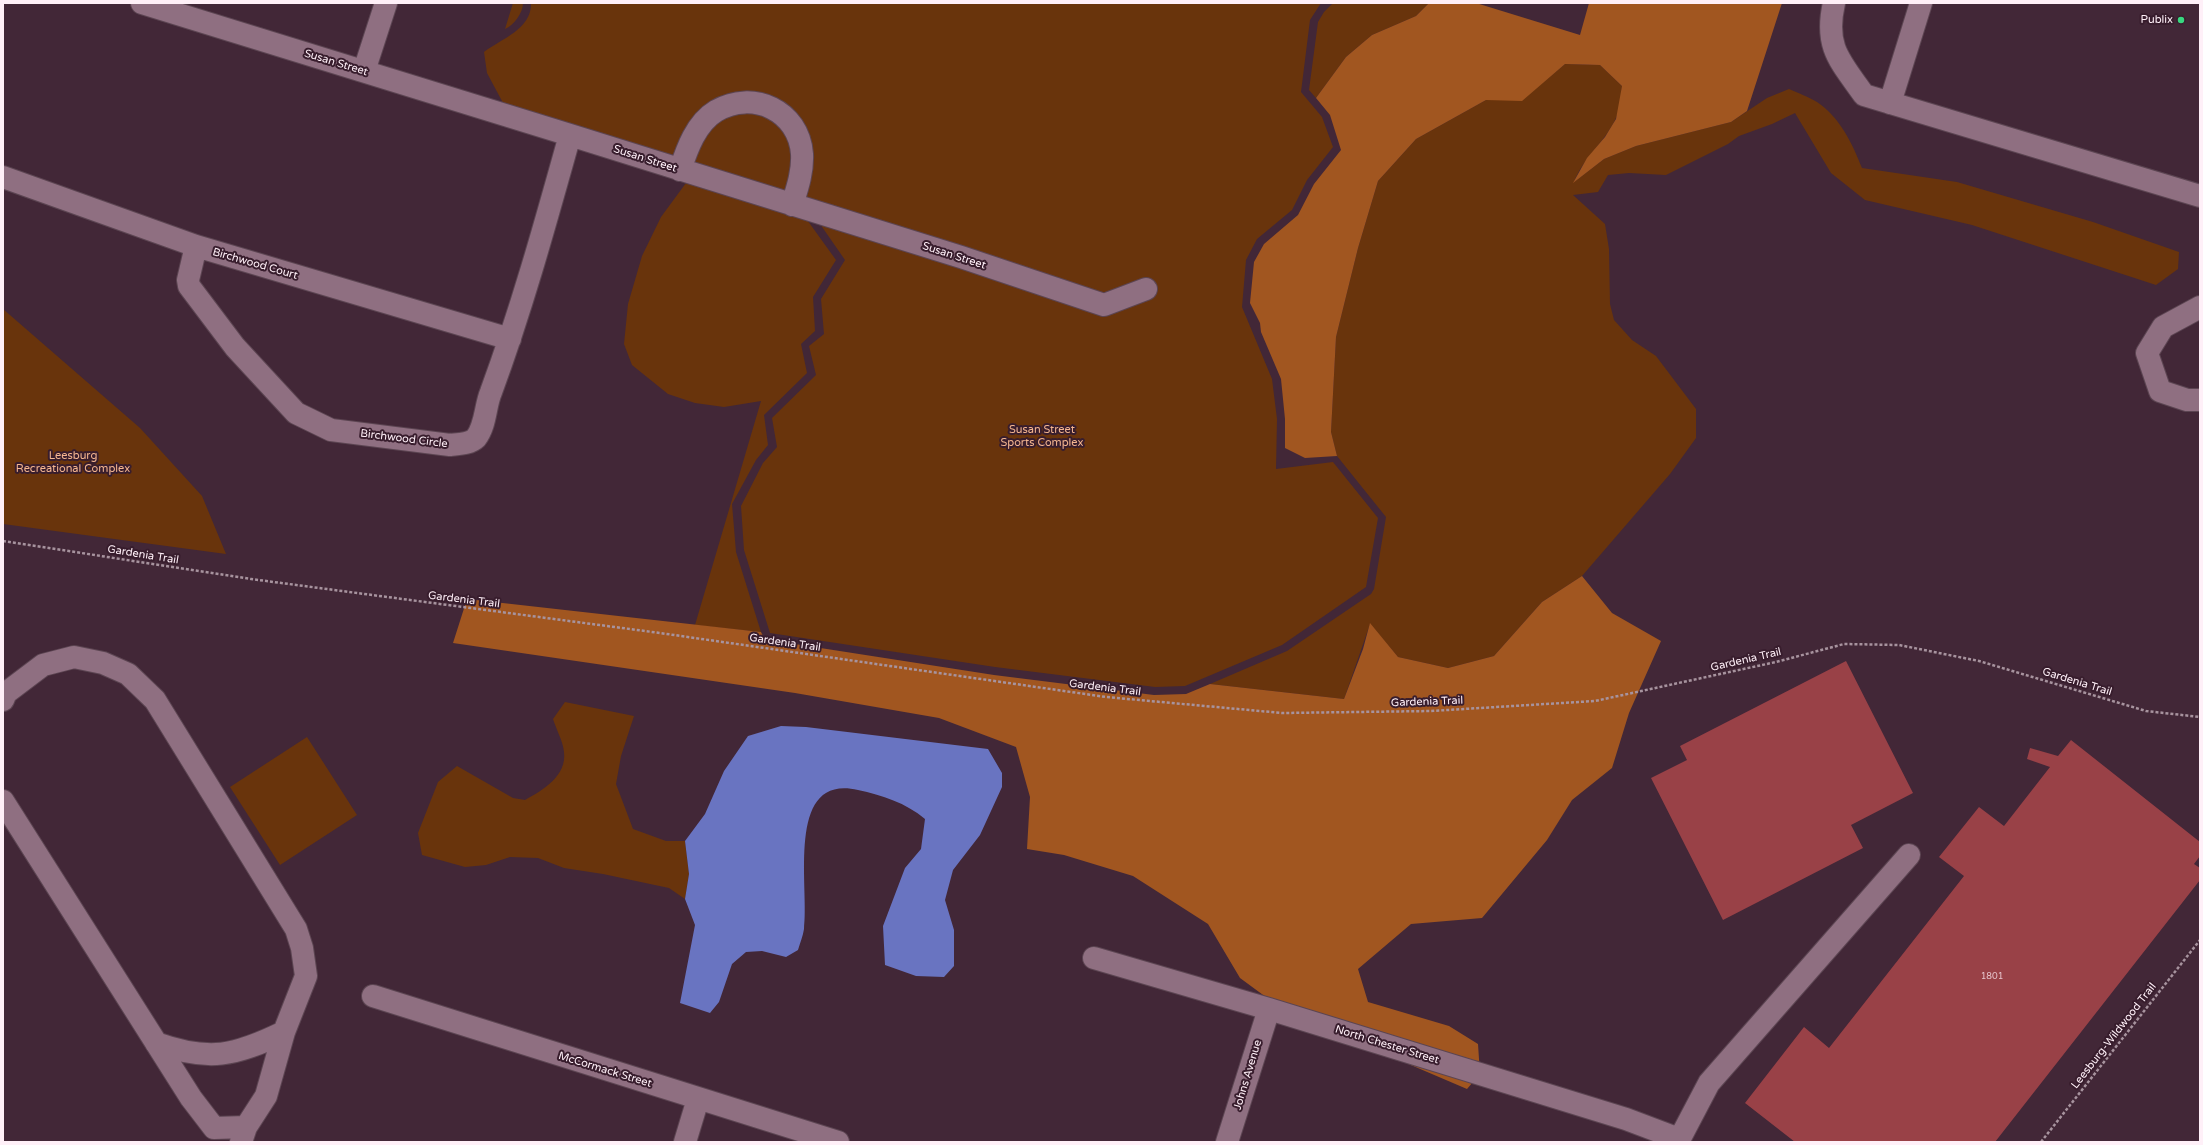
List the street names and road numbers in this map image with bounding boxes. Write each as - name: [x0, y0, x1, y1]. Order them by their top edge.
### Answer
- street label: Susan Street: [303, 47, 369, 79]
- street label: Susan Street: [612, 143, 678, 175]
- street label: Susan Street: [921, 240, 987, 272]
- street label: Birchwood Court: [211, 246, 299, 282]
- street label: Birchwood Circle: [360, 427, 448, 451]
- street label: Gardenia Trail: [106, 543, 180, 567]
- street label: Gardenia Trail: [427, 589, 501, 611]
- street label: Gardenia Trail: [748, 631, 822, 655]
- street label: Gardenia Trail: [1709, 645, 1783, 675]
- street label: Gardenia Trail: [2041, 665, 2113, 699]
- street label: Gardenia Trail: [1068, 677, 1142, 699]
- street label: Gardenia Trail: [1391, 694, 1463, 710]
- street label: Leesburg-Wildwood Trail: [2069, 981, 2159, 1091]
- street label: North Chester Street: [1333, 1023, 1441, 1067]
- street label: Johns Avenue: [1231, 1038, 1265, 1112]
- street label: McCormack Street: [557, 1050, 653, 1090]

